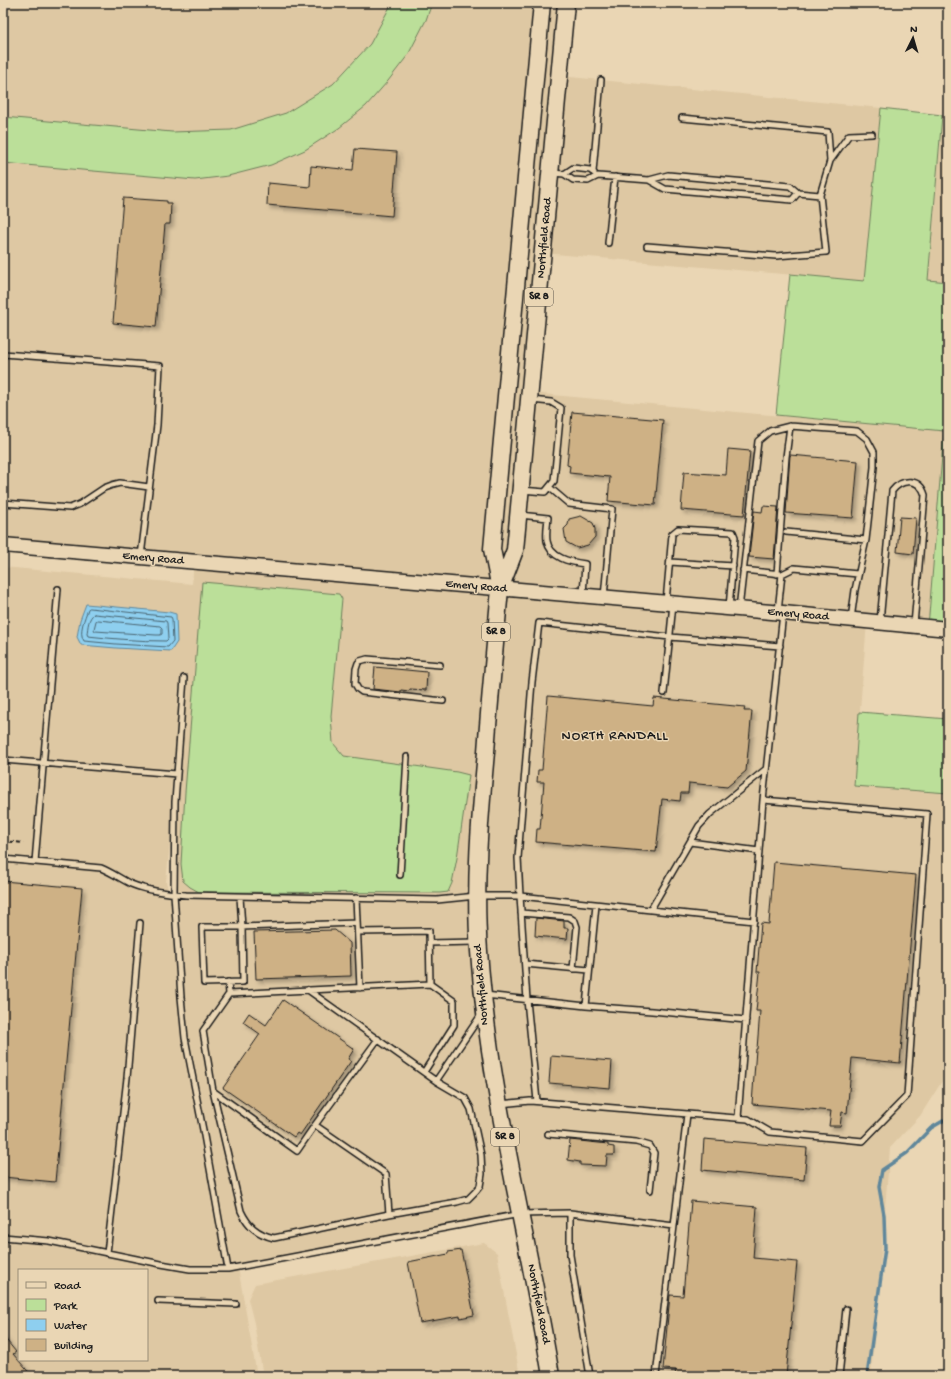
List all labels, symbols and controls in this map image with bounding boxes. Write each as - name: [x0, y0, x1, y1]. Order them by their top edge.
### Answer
- north arrow: [893, 18, 933, 58]
- text: N: [910, 24, 918, 36]
- street label: Northfield Road: [535, 196, 556, 279]
- road number: SR 8: [525, 288, 553, 306]
- street label: Emery Road: [122, 549, 185, 569]
- street label: Emery Road: [445, 577, 508, 597]
- street label: Emery Road: [767, 605, 830, 625]
- road number: SR 8: [482, 623, 510, 641]
- district label: NORTH RANDALL: [562, 728, 668, 745]
- street label: Northfield Road: [471, 943, 492, 1026]
- road number: SR 8: [491, 1128, 519, 1146]
- street label: Northfield Road: [523, 1263, 553, 1346]
- legend: [18, 1269, 148, 1361]
- text: Road: [54, 1280, 81, 1294]
- text: Park: [53, 1300, 79, 1314]
- text: Water: [54, 1320, 88, 1334]
- text: Building: [53, 1340, 93, 1354]

